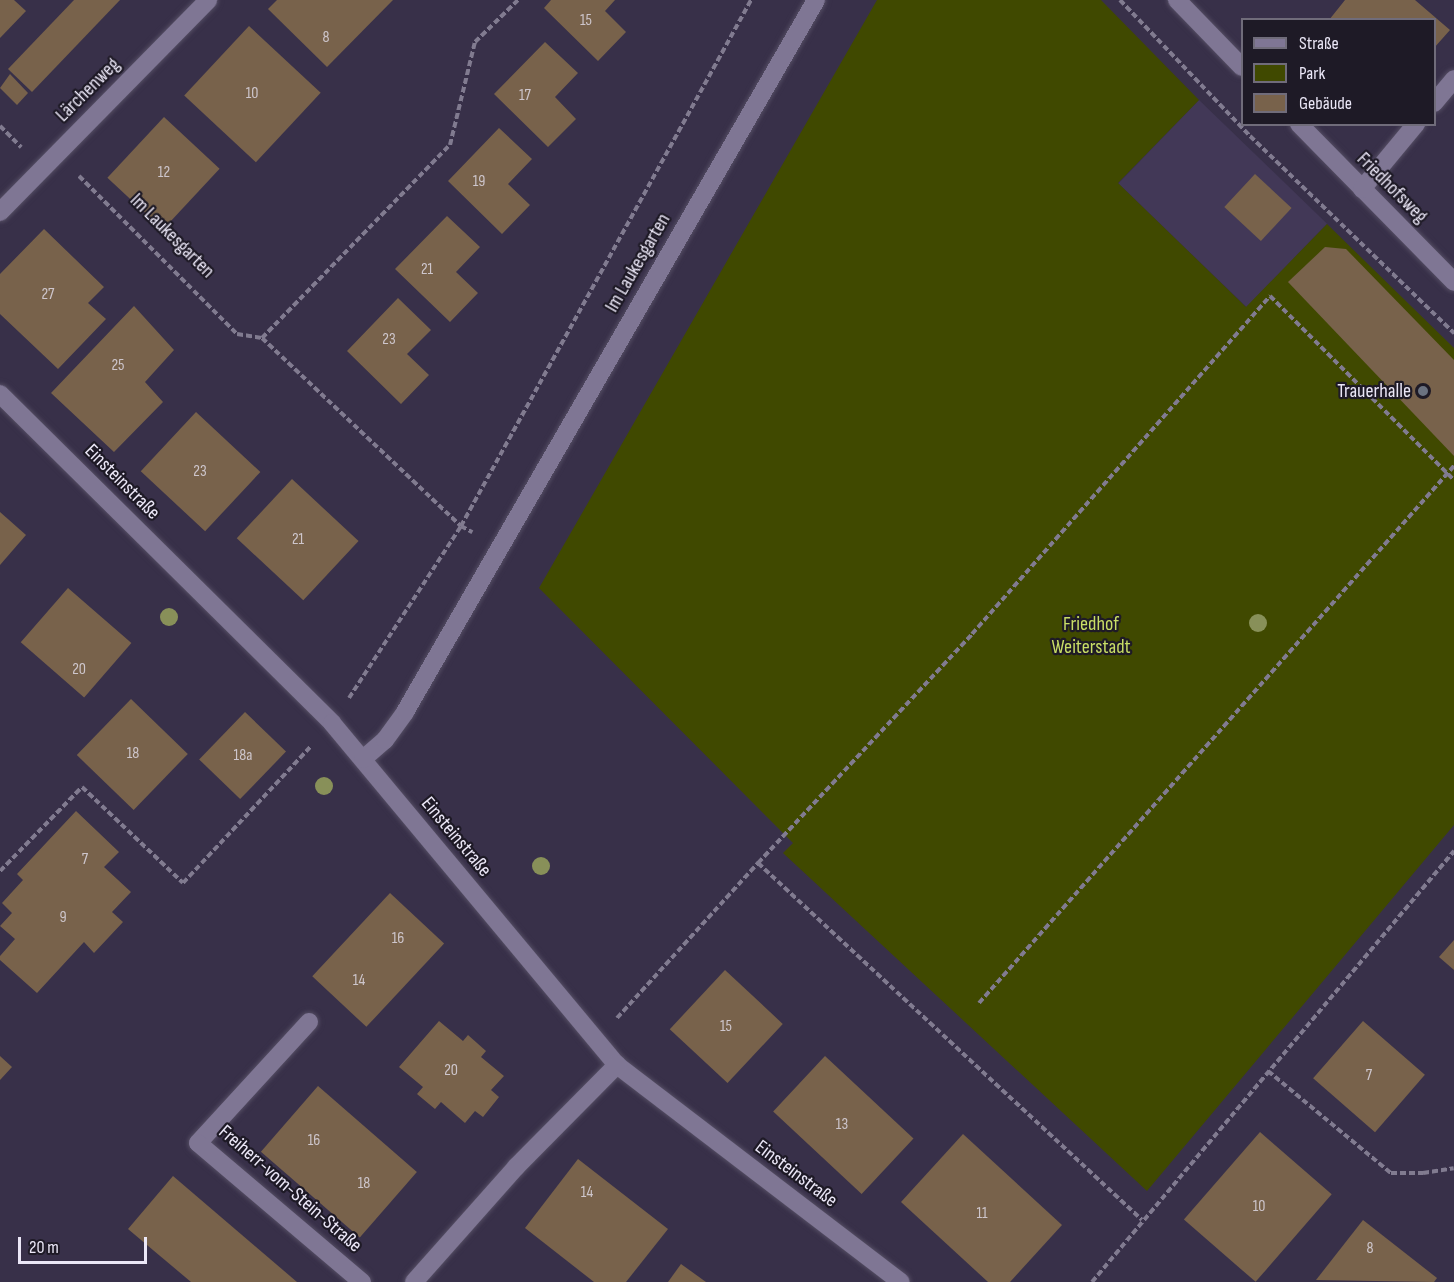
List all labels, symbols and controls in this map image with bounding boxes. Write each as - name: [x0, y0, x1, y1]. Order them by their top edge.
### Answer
- house number: 15: [580, 11, 592, 31]
- legend: [1241, 18, 1436, 126]
- house number: 8: [322, 28, 330, 48]
- text: Straße: [1299, 33, 1339, 54]
- street label: Lärchenweg: [51, 53, 125, 127]
- text: Park: [1299, 63, 1325, 84]
- house number: 10: [246, 84, 258, 104]
- house number: 17: [519, 86, 531, 106]
- text: Gebäude: [1299, 93, 1352, 114]
- street label: Friedhofsweg: [1352, 148, 1432, 228]
- house number: 12: [158, 163, 170, 183]
- house number: 19: [473, 172, 485, 192]
- street label: Im Laukesgarten: [125, 189, 219, 283]
- street label: Im Laukesgarten: [600, 209, 676, 317]
- house number: 21: [421, 260, 433, 280]
- house number: 27: [41, 285, 55, 305]
- house number: 23: [382, 330, 396, 350]
- house number: 25: [111, 356, 125, 376]
- place label: Trauerhalle: [1337, 379, 1411, 403]
- marker: Trauerhalle: [1416, 384, 1430, 398]
- street label: Einsteinstraße: [79, 439, 165, 525]
- house number: 23: [193, 462, 207, 482]
- house number: 21: [292, 530, 304, 550]
- park label: Friedhof Weiterstadt: [1051, 612, 1131, 659]
- house number: 20: [72, 660, 86, 680]
- house number: 18: [127, 744, 139, 764]
- house number: 18a: [234, 746, 252, 766]
- street label: Einsteinstraße: [416, 792, 496, 882]
- house number: 7: [82, 850, 88, 870]
- house number: 9: [59, 908, 67, 928]
- house number: 16: [392, 929, 404, 949]
- house number: 14: [353, 971, 365, 991]
- house number: 15: [720, 1017, 732, 1037]
- house number: 20: [444, 1061, 458, 1081]
- house number: 7: [1366, 1066, 1372, 1086]
- house number: 13: [836, 1115, 848, 1135]
- street label: Freiherr-vom-Stein-Straße: [213, 1120, 367, 1258]
- house number: 16: [308, 1131, 320, 1151]
- street label: Einsteinstraße: [750, 1135, 842, 1213]
- house number: 18: [358, 1174, 370, 1194]
- house number: 14: [581, 1183, 593, 1203]
- house number: 10: [1253, 1197, 1265, 1217]
- house number: 11: [976, 1204, 988, 1224]
- scale bar: [21, 1225, 150, 1263]
- text: 20 m: [29, 1237, 59, 1258]
- house number: 8: [1366, 1239, 1374, 1259]

